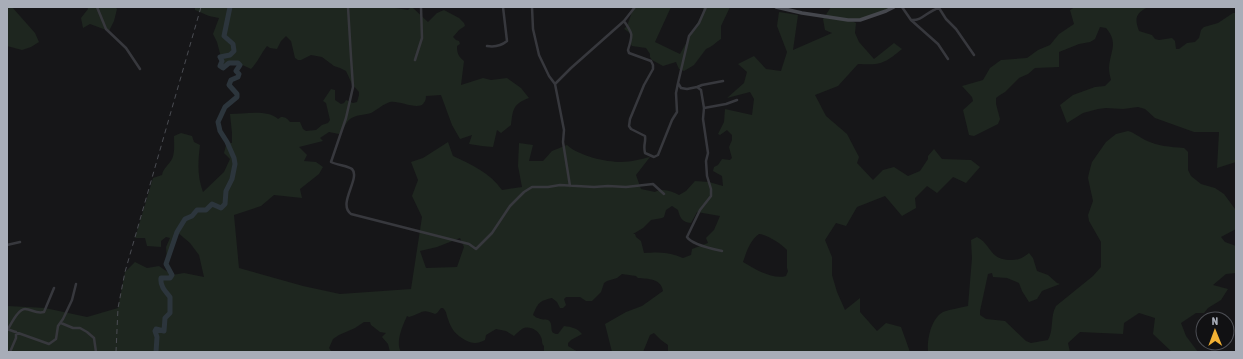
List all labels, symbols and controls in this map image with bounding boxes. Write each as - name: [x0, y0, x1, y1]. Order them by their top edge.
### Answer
- north arrow: [1195, 311, 1235, 351]
- text: N: [1211, 315, 1218, 327]

